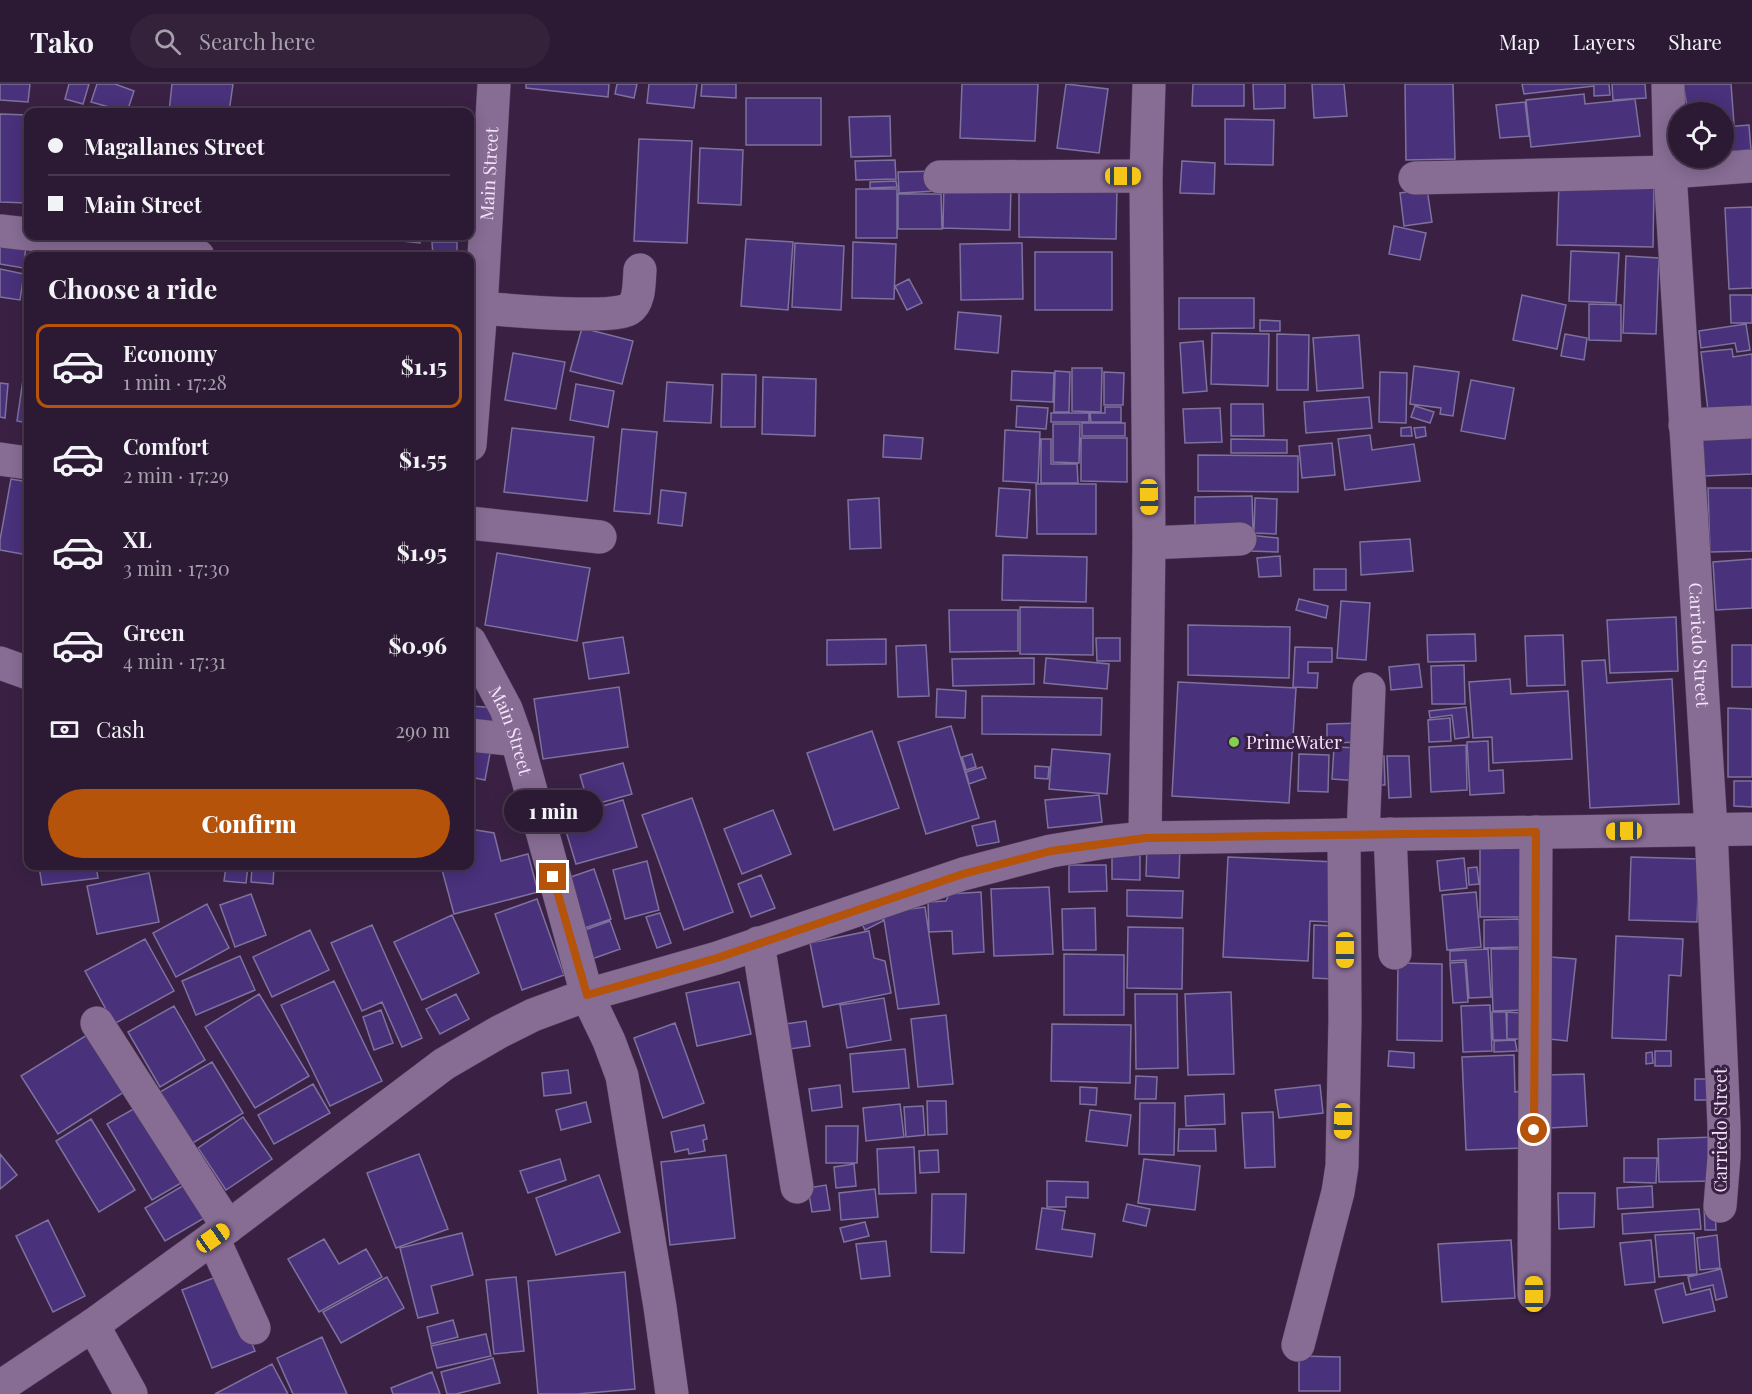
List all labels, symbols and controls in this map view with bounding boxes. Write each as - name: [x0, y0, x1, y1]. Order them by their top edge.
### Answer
- search box: [130, 14, 550, 68]
- text: Tako: [30, 23, 94, 60]
- icon: search: [151, 25, 184, 58]
- text: Search here: [199, 26, 315, 56]
- text: Map: [1499, 27, 1540, 55]
- text: Layers: [1573, 27, 1635, 55]
- text: Share: [1668, 27, 1722, 55]
- map controls: [1668, 102, 1734, 168]
- button: locate: [1668, 102, 1734, 168]
- street label: Main Street: [474, 126, 504, 221]
- text: Magallanes Street: [84, 131, 265, 161]
- car: [1105, 167, 1141, 185]
- text: Main Street: [84, 189, 202, 219]
- text: Choose a ride: [48, 270, 217, 306]
- text: Economy: [123, 338, 217, 368]
- icon: car: [51, 339, 105, 393]
- text: $1.15: [401, 351, 447, 381]
- text: 1 min · 17:28: [123, 368, 227, 395]
- text: Comfort: [123, 431, 209, 461]
- icon: car: [51, 432, 105, 486]
- text: $1.55: [399, 444, 447, 474]
- text: 2 min · 17:29: [123, 461, 229, 488]
- car: [1140, 479, 1158, 515]
- text: XL: [123, 524, 152, 554]
- icon: car: [51, 525, 105, 579]
- text: $1.95: [397, 537, 447, 567]
- text: 3 min · 17:30: [123, 554, 230, 581]
- street label: Carriedo Street: [1684, 582, 1715, 709]
- text: Green: [123, 617, 185, 647]
- icon: car: [51, 618, 105, 672]
- text: $0.96: [388, 630, 447, 660]
- text: 4 min · 17:31: [123, 647, 226, 674]
- street label: Main Street: [484, 681, 538, 778]
- icon: cash: [48, 713, 81, 746]
- text: Cash: [96, 714, 145, 744]
- text: 290 m: [396, 716, 450, 743]
- place label: PrimeWater: [1246, 730, 1342, 754]
- marker: PrimeWater: [1227, 735, 1241, 749]
- button: Confirm: [48, 789, 450, 858]
- callout: 1 min: [504, 790, 602, 832]
- text: 1 min: [529, 797, 578, 824]
- car: [1606, 822, 1642, 840]
- route end: [539, 863, 566, 890]
- car: [1336, 932, 1354, 968]
- street label: Carriedo Street: [1708, 1067, 1732, 1192]
- car: [1334, 1103, 1352, 1139]
- route start: [1520, 1116, 1547, 1143]
- car: [193, 1220, 233, 1256]
- car: [1525, 1276, 1543, 1312]

